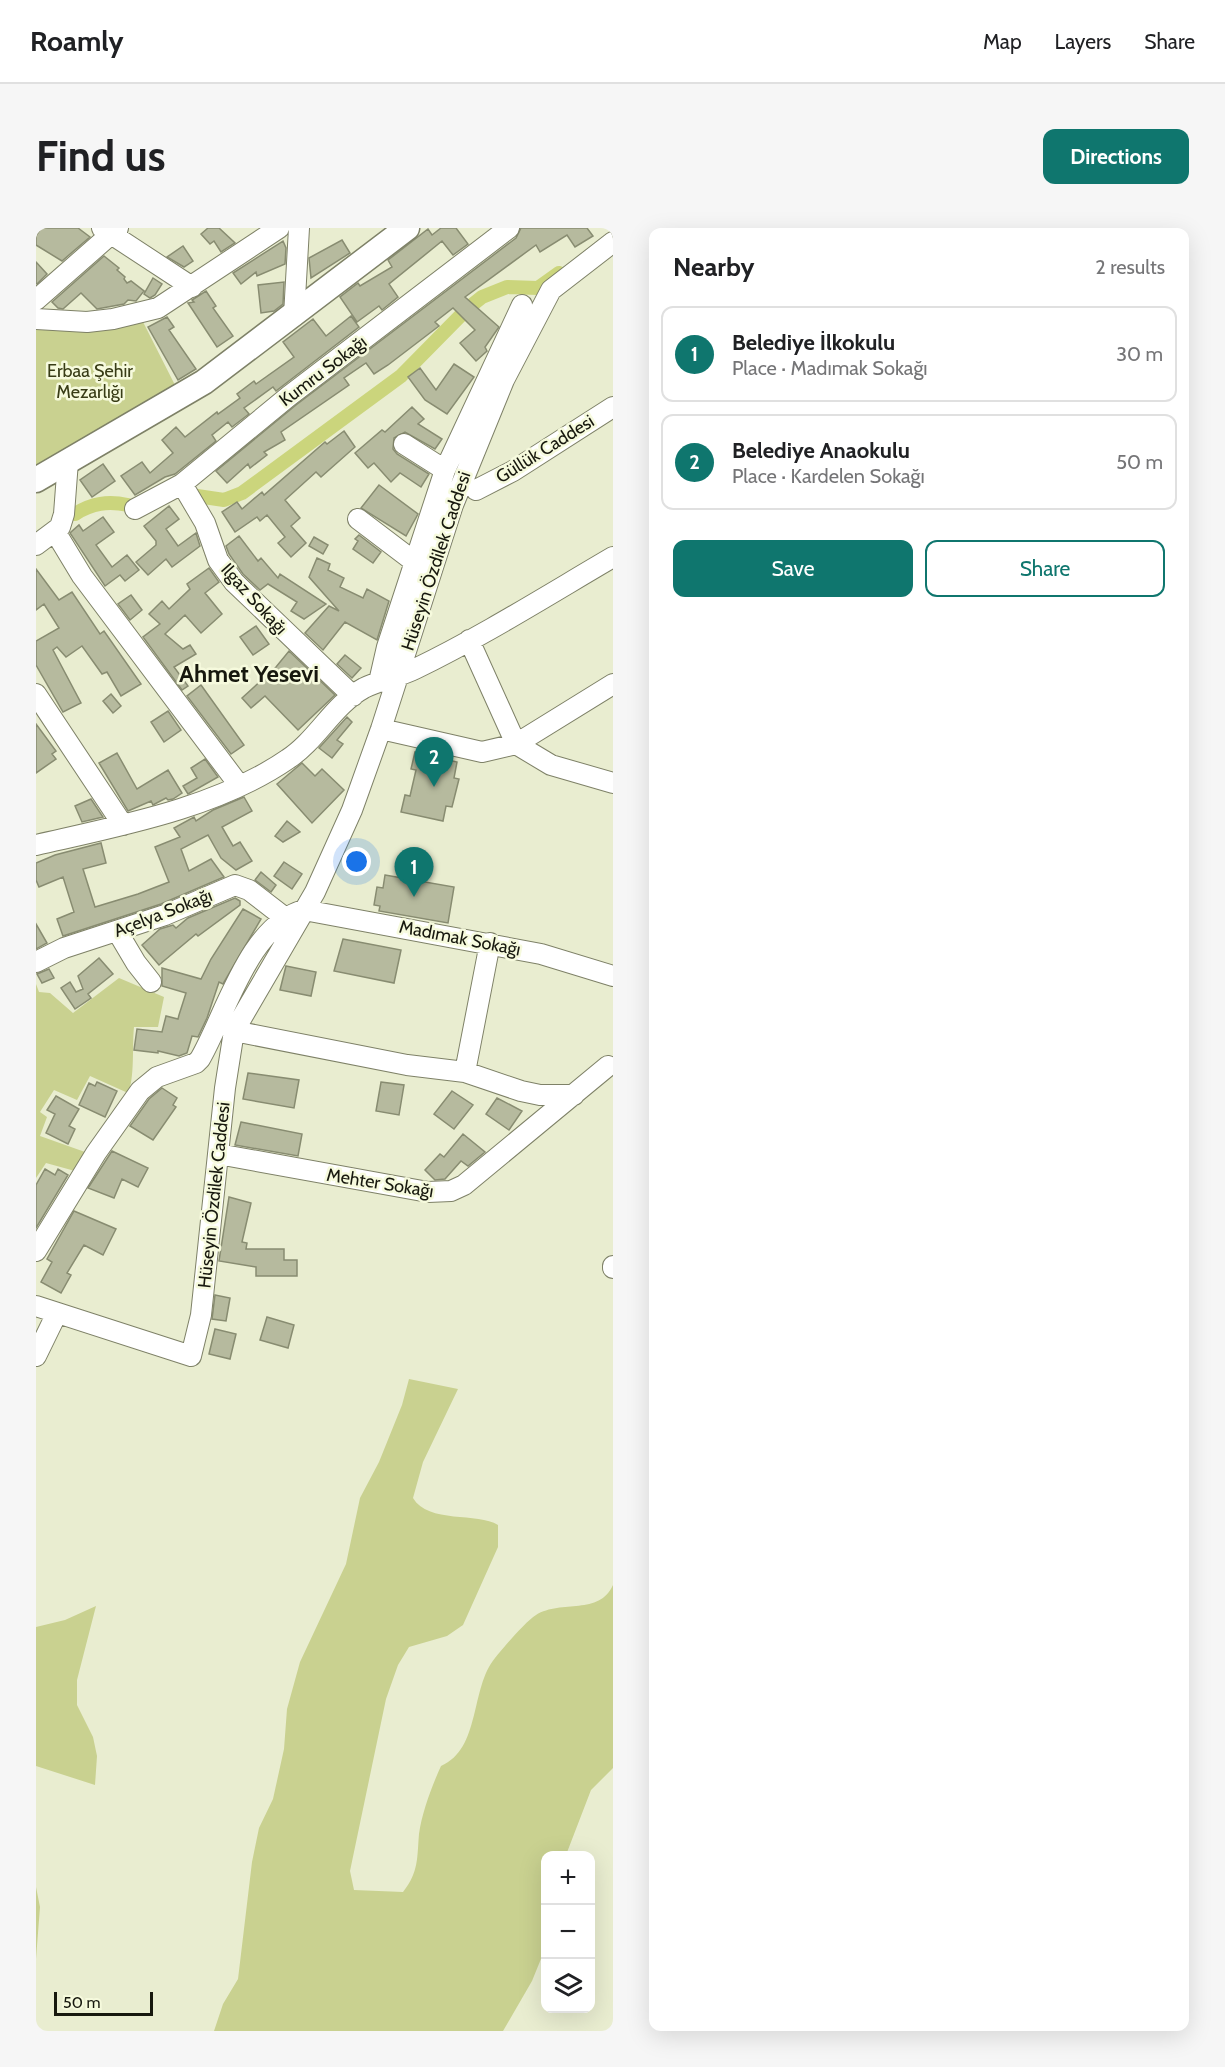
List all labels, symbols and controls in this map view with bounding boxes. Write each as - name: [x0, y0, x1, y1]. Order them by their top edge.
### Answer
- text: Roamly: [30, 24, 124, 58]
- text: Map: [983, 29, 1022, 54]
- text: Layers: [1055, 29, 1111, 54]
- text: Share: [1144, 29, 1195, 54]
- button: Directions: [1043, 129, 1189, 184]
- text: Find us: [36, 130, 165, 182]
- text: Nearby: [673, 251, 754, 283]
- text: 2 results: [1095, 255, 1165, 279]
- text: Belediye İlkokulu: [732, 329, 895, 356]
- street label: Kumru Sokağı: [275, 331, 371, 411]
- text: 1: [691, 342, 698, 366]
- text: 30 m: [1116, 342, 1163, 366]
- text: Place · Madımak Sokağı: [732, 356, 928, 380]
- park label: Erbaa Şehir Mezarlığı: [47, 360, 133, 403]
- street label: Güllük Caddesi: [492, 410, 598, 488]
- text: Belediye Anaokulu: [732, 437, 910, 464]
- text: 2: [689, 450, 700, 474]
- text: 50 m: [1116, 450, 1163, 474]
- text: Place · Kardelen Sokağı: [732, 464, 925, 488]
- street label: Hüseyin Özdilek Caddesi: [397, 469, 475, 653]
- button: Save: [673, 540, 913, 597]
- button: Share: [925, 540, 1165, 597]
- street label: Ilgaz Sokağı: [216, 559, 292, 639]
- district label: Ahmet Yesevi: [179, 659, 319, 688]
- pin: 2: [414, 738, 454, 787]
- your location: [342, 847, 371, 876]
- pin: 1: [394, 848, 434, 897]
- street label: Açelya Sokağı: [111, 884, 215, 942]
- street label: Madımak Sokağı: [397, 915, 523, 961]
- street label: Hüseyin Özdilek Caddesi: [193, 1101, 235, 1289]
- street label: Mehter Sokağı: [325, 1164, 435, 1202]
- map controls: [541, 1851, 595, 2013]
- button: +: [541, 1851, 595, 1905]
- button: −: [541, 1905, 595, 1959]
- button: layers: [541, 1959, 595, 2013]
- scale bar: [54, 1989, 153, 2016]
- text: 50 m: [63, 1993, 100, 2012]

